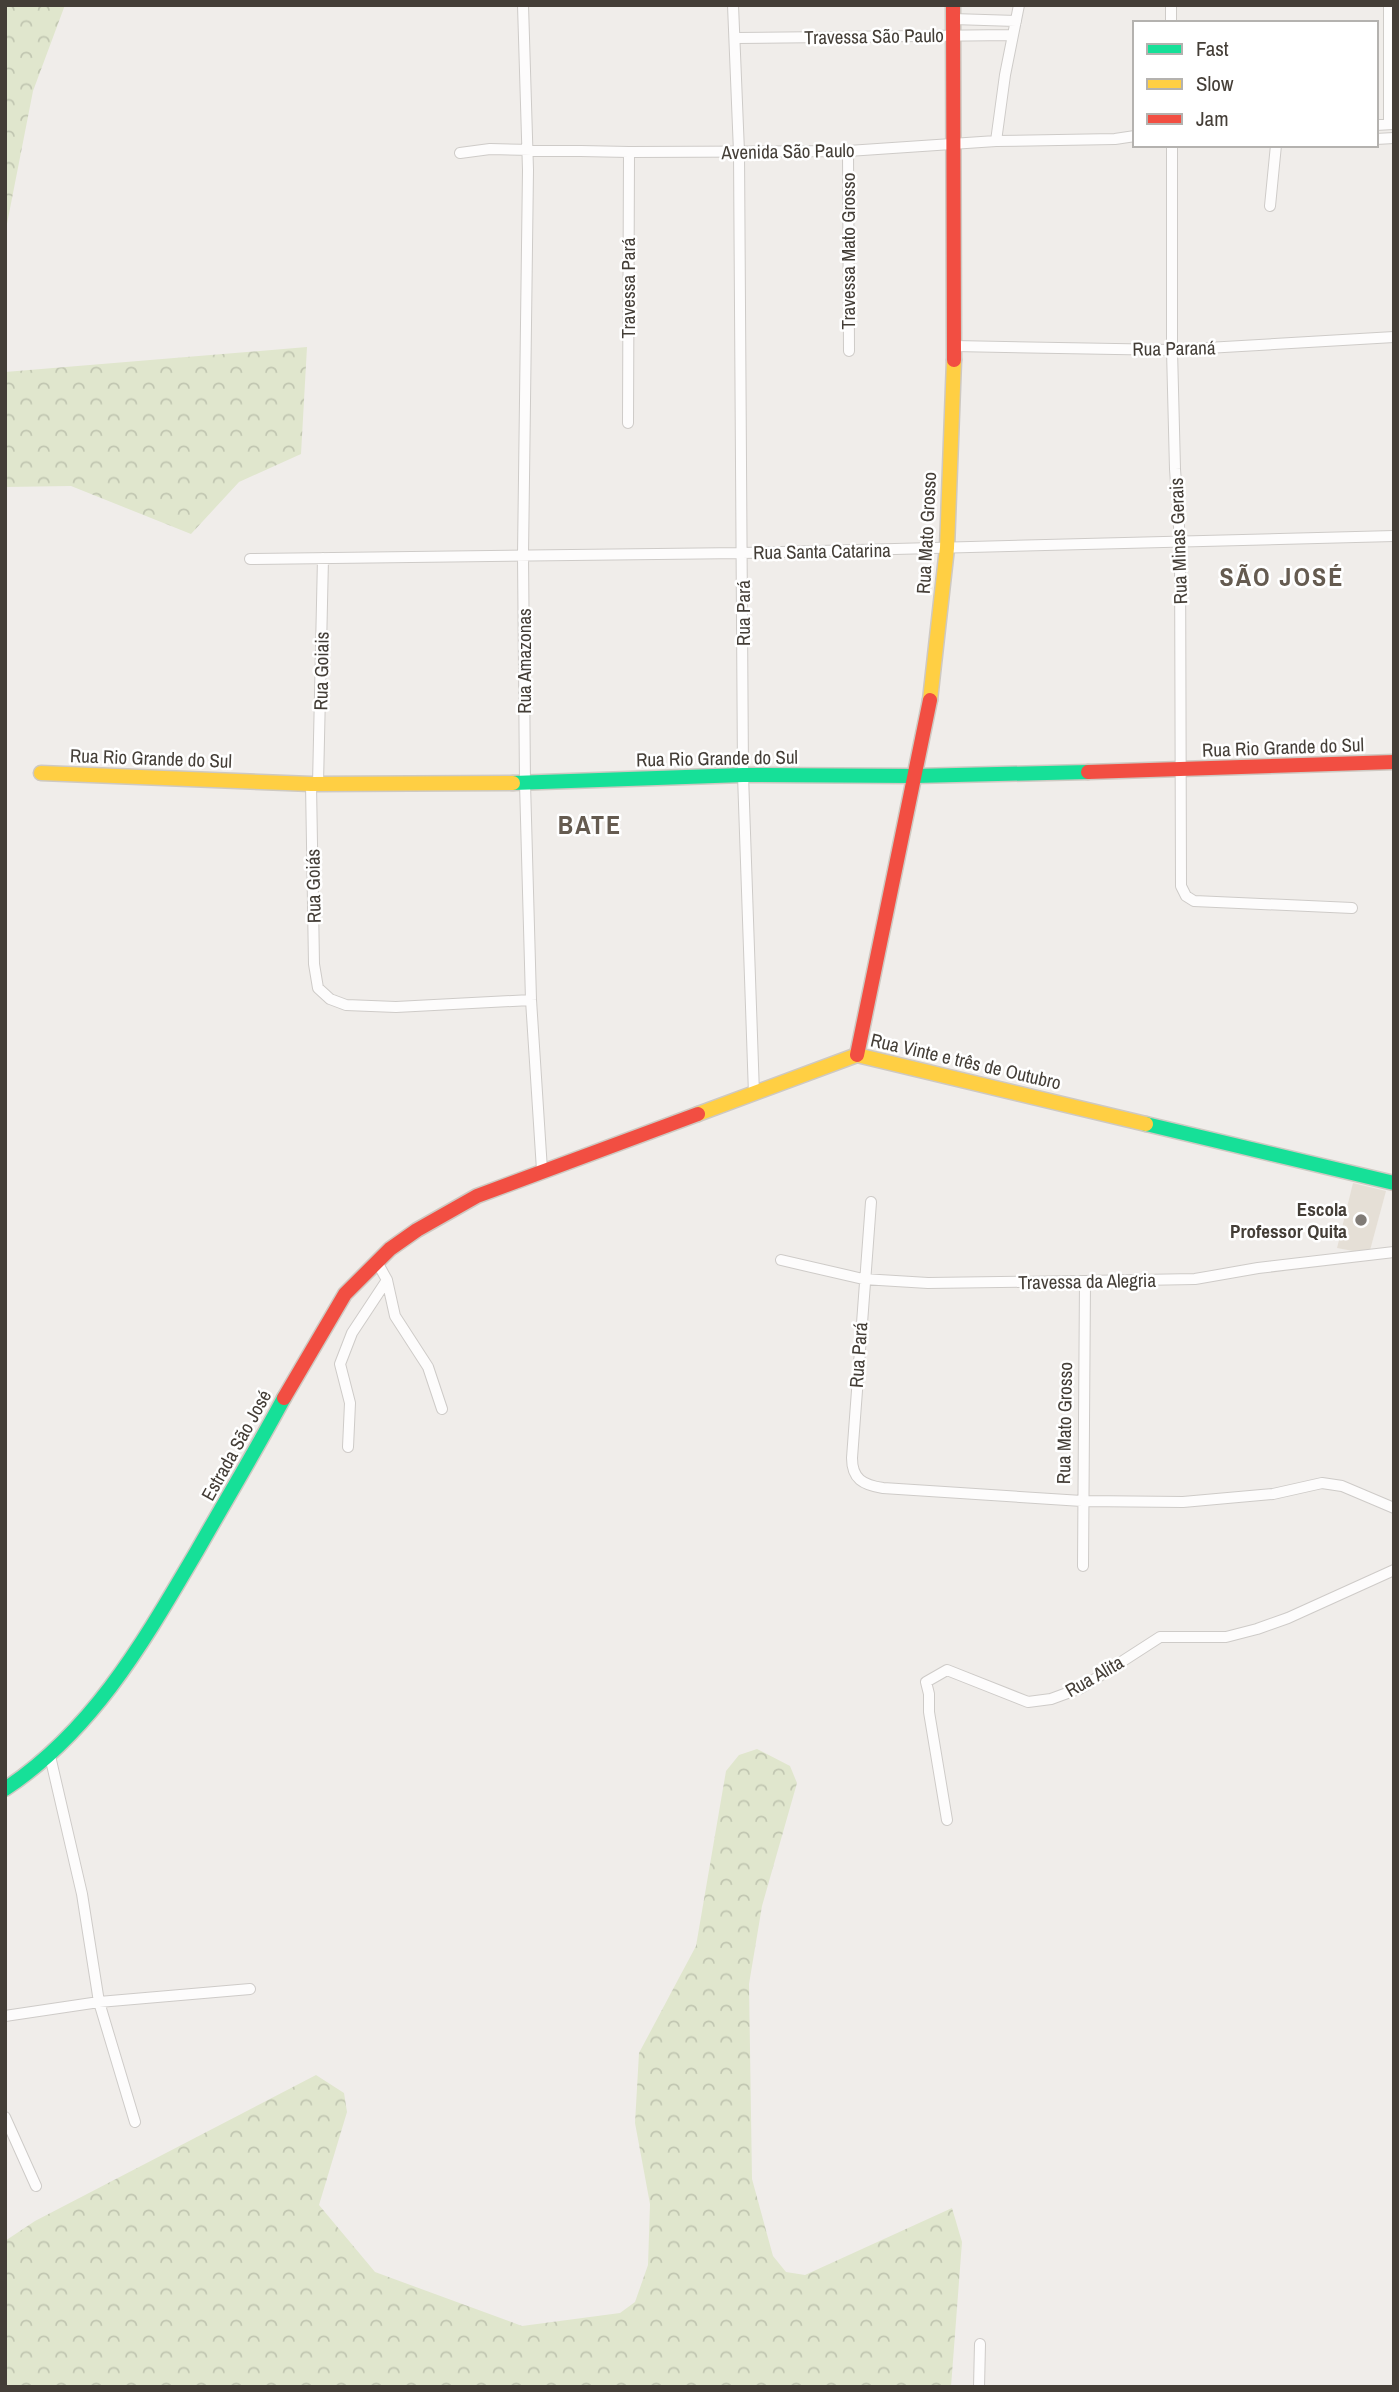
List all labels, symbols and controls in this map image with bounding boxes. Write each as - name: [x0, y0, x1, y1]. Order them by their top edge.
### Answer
- legend: [1133, 21, 1378, 147]
- street label: Travessa São Paulo: [804, 22, 944, 50]
- text: Fast: [1196, 34, 1229, 63]
- text: Slow: [1196, 69, 1234, 98]
- text: Jam: [1196, 104, 1229, 133]
- street label: Avenida São Paulo: [720, 137, 855, 165]
- street label: Travessa Mato Grosso: [835, 172, 861, 330]
- street label: Travessa Pará: [615, 237, 641, 338]
- street label: Rua Paraná: [1132, 334, 1216, 362]
- street label: Rua Mato Grosso: [910, 471, 942, 595]
- street label: Rua Minas Gerais: [1163, 477, 1193, 605]
- street label: Rua Santa Catarina: [753, 537, 891, 565]
- district label: SÃO JOSÉ: [1219, 559, 1345, 594]
- street label: Rua Pará: [730, 580, 756, 646]
- street label: Rua Amazonas: [511, 608, 537, 714]
- street label: Rua Goiais: [307, 631, 335, 711]
- street label: Rua Rio Grande do Sul: [1202, 731, 1364, 763]
- street label: Rua Rio Grande do Sul: [70, 742, 232, 774]
- street label: Rua Rio Grande do Sul: [636, 744, 798, 772]
- district label: BATE: [558, 807, 622, 842]
- street label: Rua Goiás: [299, 848, 327, 923]
- street label: Rua Vinte e três de Outubro: [868, 1026, 1064, 1096]
- place label: Escola Professor Quita: [1230, 1196, 1347, 1244]
- marker: Escola Professor Quita: [1353, 1212, 1369, 1228]
- street label: Travessa da Alegria: [1018, 1267, 1157, 1295]
- street label: Rua Pará: [843, 1321, 873, 1389]
- street label: Rua Mato Grosso: [1050, 1362, 1078, 1484]
- street label: Estrada São José: [195, 1385, 277, 1505]
- street label: Rua Alita: [1060, 1649, 1128, 1703]

